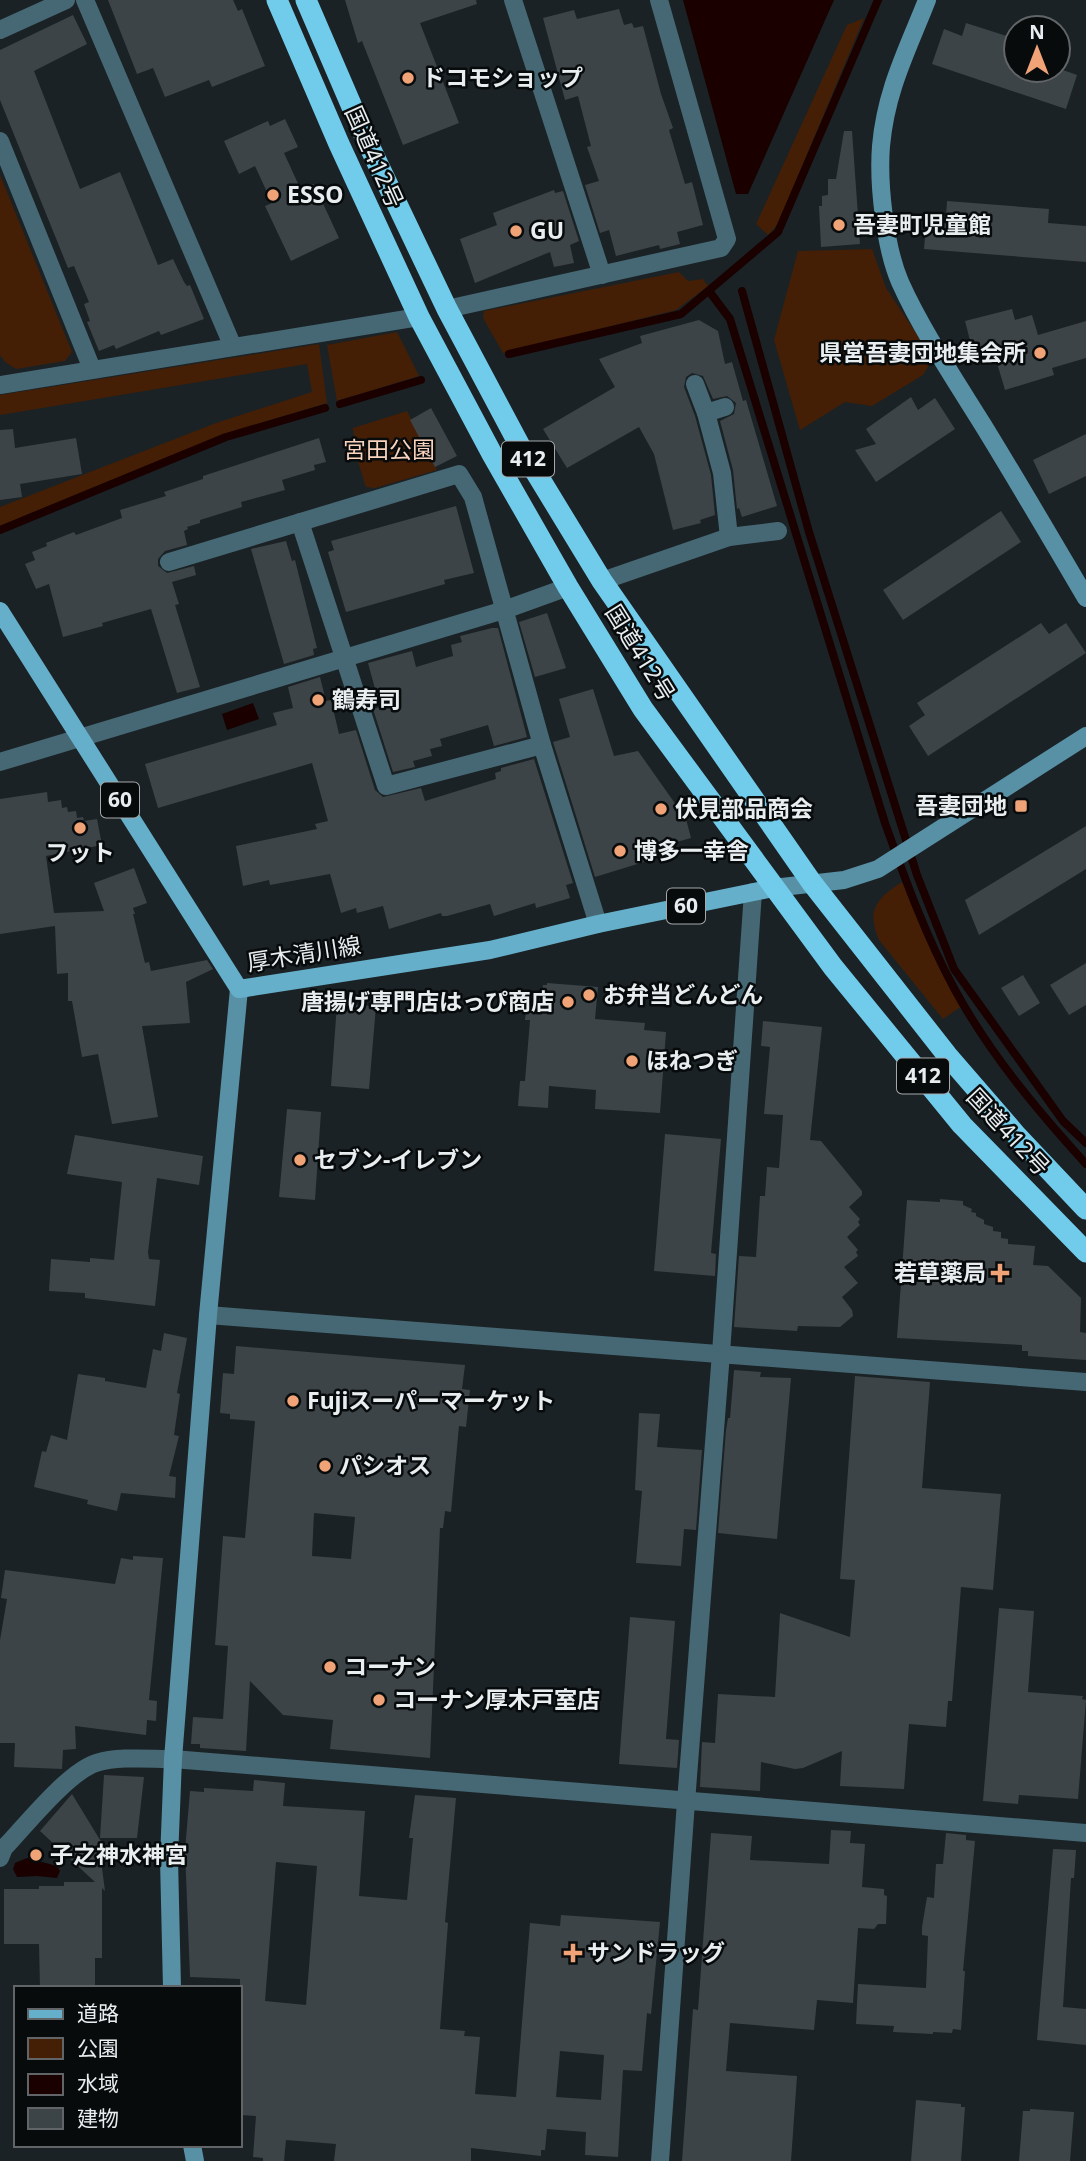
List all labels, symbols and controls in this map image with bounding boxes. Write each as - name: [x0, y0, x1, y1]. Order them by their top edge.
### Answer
- north arrow: [1002, 14, 1072, 84]
- text: N: [1029, 19, 1045, 45]
- place label: ドコモショップ: [422, 61, 583, 93]
- marker: ドコモショップ: [400, 70, 416, 86]
- street label: 国道412号: [338, 101, 412, 213]
- place label: ESSO: [287, 178, 343, 210]
- marker: ESSO: [265, 187, 281, 203]
- place label: 吾妻町児童館: [853, 208, 991, 240]
- place label: GU: [530, 214, 564, 246]
- marker: 吾妻町児童館: [831, 217, 847, 233]
- marker: GU: [508, 223, 524, 239]
- place label: 県営吾妻団地集会所: [819, 336, 1026, 368]
- marker: 県営吾妻団地集会所: [1032, 345, 1048, 361]
- park label: 宮田公園: [343, 433, 435, 465]
- road number: 412: [502, 442, 554, 476]
- street label: 国道412号: [599, 598, 683, 707]
- place label: 鶴寿司: [332, 683, 401, 715]
- marker: 鶴寿司: [310, 692, 326, 708]
- road number: 60: [101, 782, 139, 818]
- place label: 吾妻団地: [915, 789, 1007, 821]
- place label: 伏見部品商会: [675, 792, 813, 824]
- marker: 吾妻団地: [1013, 798, 1029, 814]
- marker: 伏見部品商会: [653, 801, 669, 817]
- marker: フット: [72, 820, 88, 836]
- place label: 博多一幸舎: [634, 834, 749, 866]
- place label: フット: [46, 836, 115, 868]
- marker: 博多一幸舎: [612, 843, 628, 859]
- road number: 60: [667, 888, 705, 923]
- street label: 厚木清川線: [245, 928, 363, 978]
- place label: お弁当どんどん: [603, 978, 763, 1010]
- place label: 唐揚げ専門店はっぴ商店: [301, 985, 554, 1017]
- marker: お弁当どんどん: [581, 987, 597, 1003]
- marker: 唐揚げ専門店はっぴ商店: [560, 994, 576, 1010]
- place label: ほねつぎ: [646, 1044, 738, 1076]
- marker: ほねつぎ: [624, 1053, 640, 1069]
- road number: 412: [897, 1058, 949, 1094]
- street label: 国道412号: [960, 1081, 1057, 1182]
- place label: セブン-イレブン: [314, 1143, 482, 1175]
- marker: セブン-イレブン: [292, 1152, 308, 1168]
- place label: 若草薬局: [894, 1256, 986, 1288]
- marker: 若草薬局: [992, 1265, 1008, 1281]
- place label: Fujiスーパーマーケット: [307, 1384, 555, 1416]
- marker: Fujiスーパーマーケット: [285, 1393, 301, 1409]
- place label: パシオス: [339, 1449, 431, 1481]
- marker: パシオス: [317, 1458, 333, 1474]
- place label: コーナン: [344, 1650, 436, 1682]
- marker: コーナン: [322, 1659, 338, 1675]
- place label: コーナン厚木戸室店: [393, 1683, 600, 1715]
- marker: コーナン厚木戸室店: [371, 1692, 387, 1708]
- place label: 子之神水神宮: [50, 1838, 188, 1870]
- marker: 子之神水神宮: [28, 1847, 44, 1863]
- place label: サンドラッグ: [587, 1936, 725, 1968]
- marker: サンドラッグ: [565, 1945, 581, 1961]
- legend: [14, 1986, 242, 2147]
- text: 道路: [77, 1999, 119, 2027]
- text: 公園: [77, 2034, 119, 2062]
- text: 水域: [77, 2069, 119, 2097]
- text: 建物: [77, 2104, 119, 2132]

